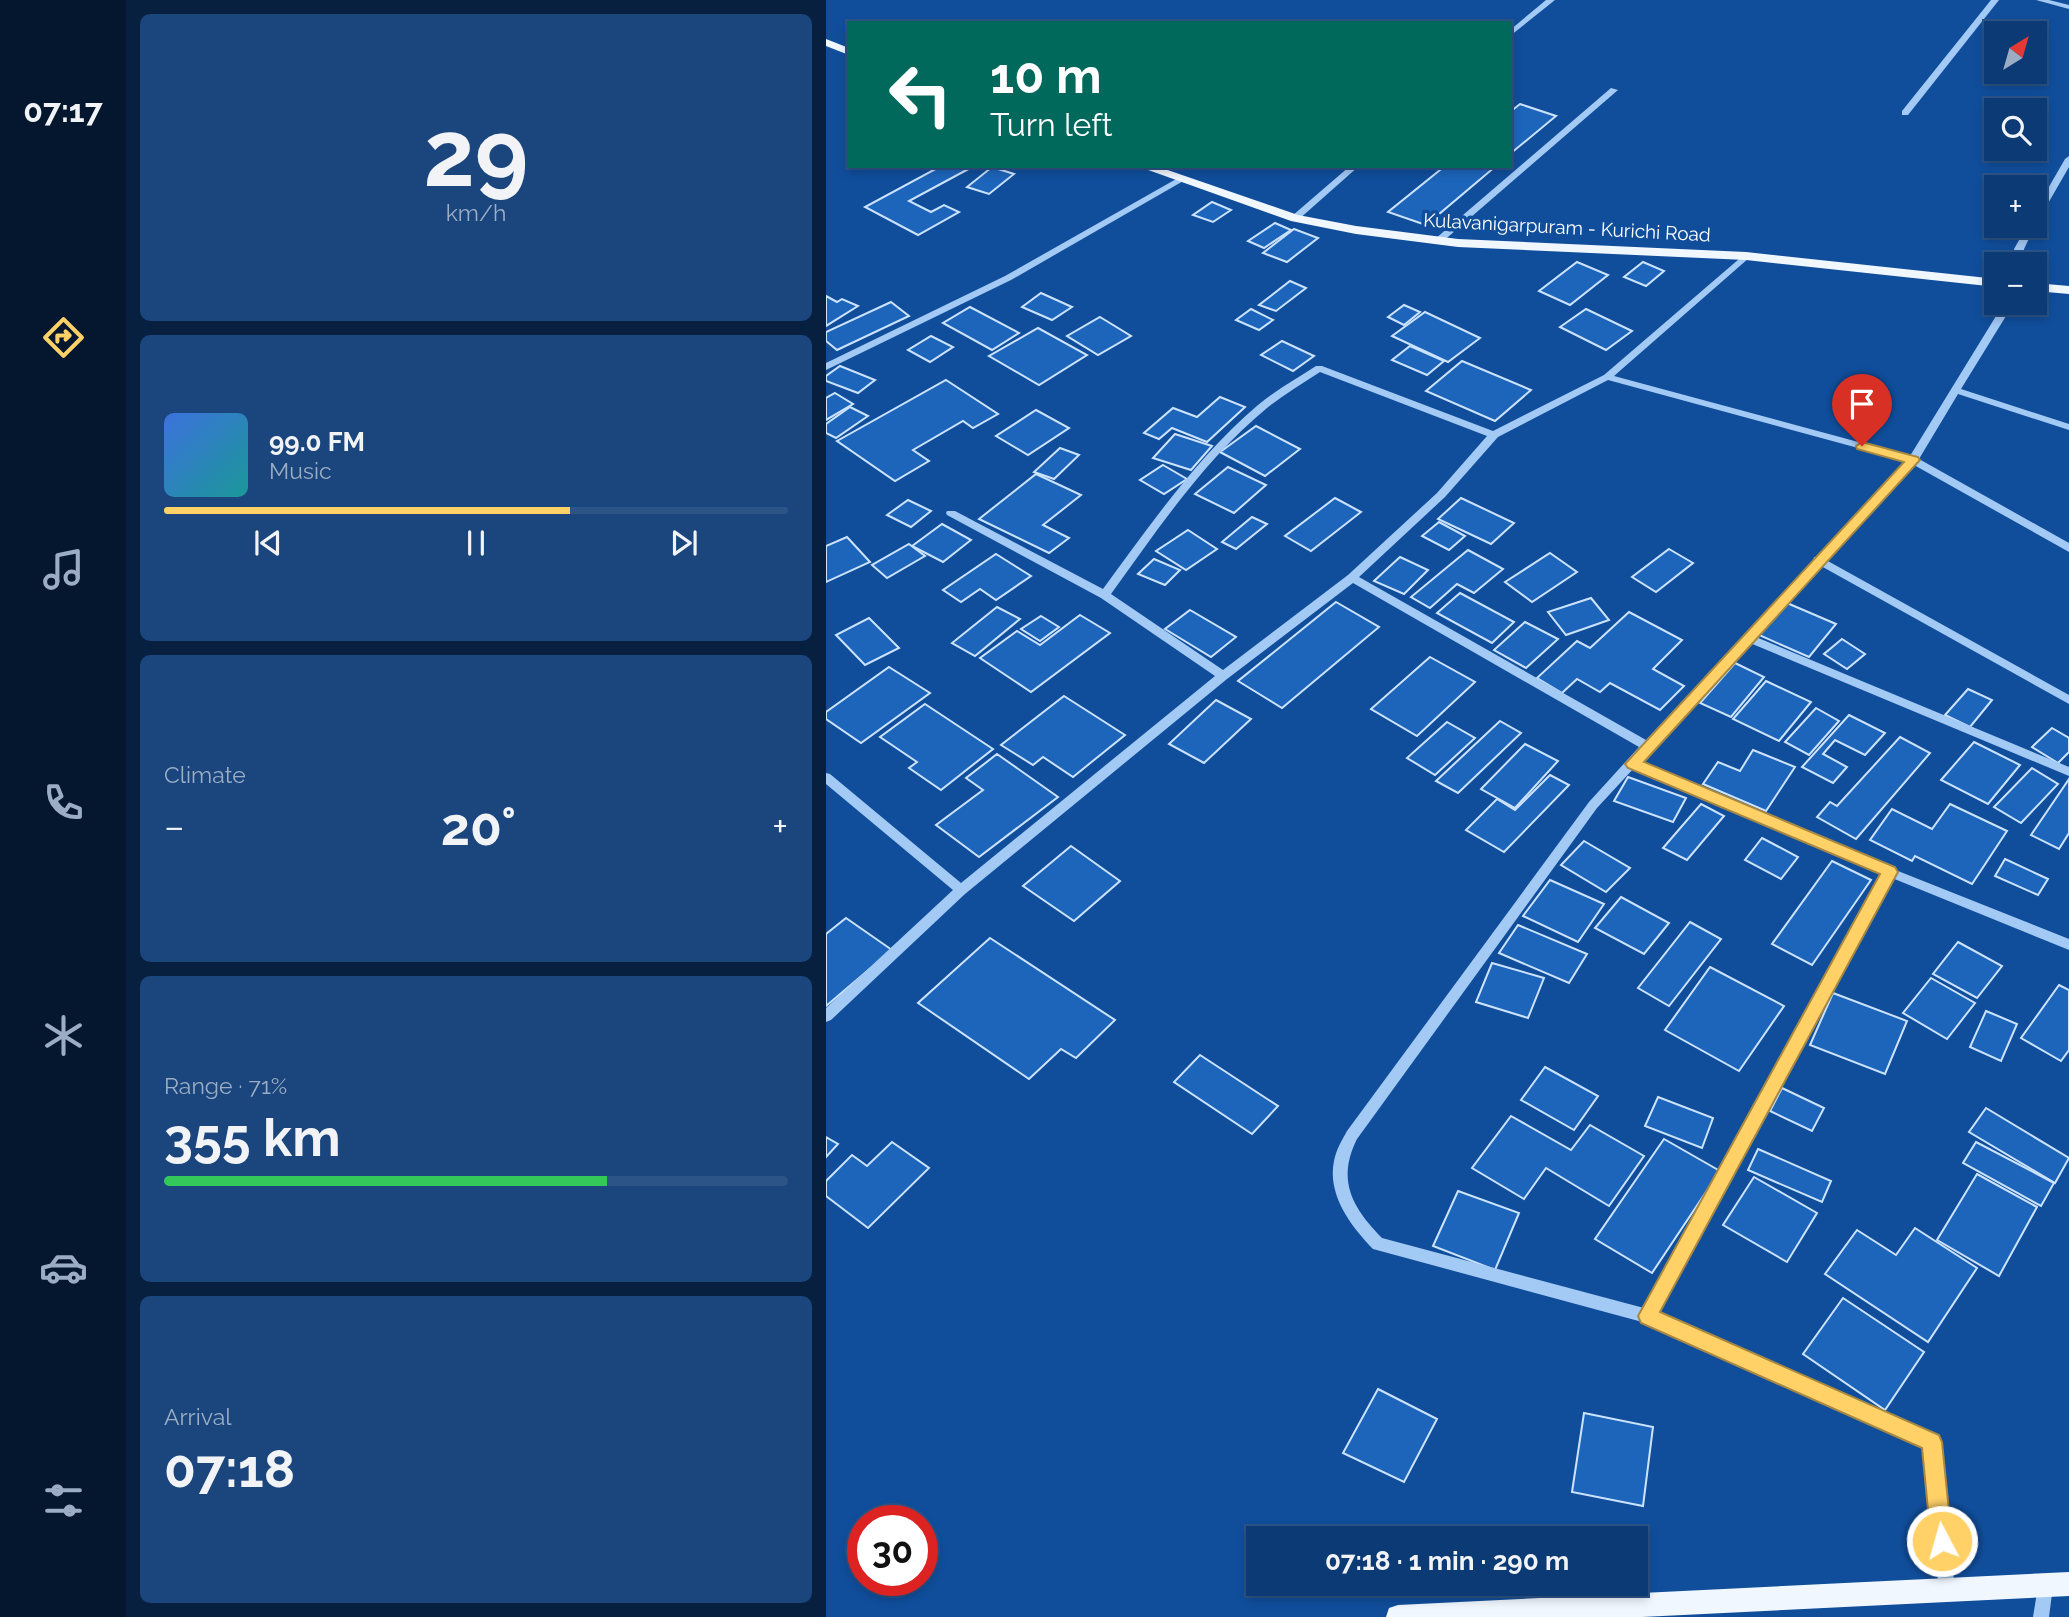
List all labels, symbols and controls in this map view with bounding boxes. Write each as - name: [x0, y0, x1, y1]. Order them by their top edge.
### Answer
- north arrow: [1984, 21, 2048, 84]
- map controls: [1984, 21, 2047, 315]
- text: 10 m: [990, 47, 1102, 104]
- icon: left: [875, 49, 966, 140]
- text: 07:17: [23, 92, 103, 129]
- button: search: [1984, 98, 2047, 161]
- text: 29: [424, 100, 528, 207]
- text: Turn left: [990, 106, 1112, 143]
- button: +: [1984, 175, 2047, 238]
- text: km/h: [446, 199, 506, 226]
- street label: Kulavanigarpuram - Kurichi Road: [1423, 208, 1711, 246]
- button: −: [1984, 252, 2047, 315]
- icon: directions: [39, 313, 88, 362]
- pin: [1832, 374, 1892, 446]
- icon: arrive: [1843, 385, 1881, 423]
- text: 99.0 FM: [269, 427, 365, 457]
- text: Music: [269, 457, 332, 484]
- icon: previous: [249, 524, 287, 562]
- icon: pause: [457, 524, 495, 562]
- icon: next: [665, 524, 703, 562]
- icon: music: [39, 545, 88, 594]
- text: Climate: [164, 761, 246, 788]
- icon: phone: [39, 778, 88, 827]
- text: 20°: [441, 796, 516, 857]
- text: −: [164, 804, 184, 849]
- text: +: [772, 804, 788, 849]
- icon: climate: [39, 1011, 88, 1060]
- text: Range · 71%: [164, 1072, 287, 1099]
- text: 355 km: [164, 1107, 341, 1168]
- icon: car: [39, 1243, 88, 1292]
- text: Arrival: [164, 1403, 231, 1430]
- text: 07:18: [164, 1438, 295, 1499]
- icon: filters: [39, 1476, 88, 1525]
- position arrow: [1905, 1504, 1979, 1578]
- speed limit sign: 30: [847, 1505, 938, 1596]
- text: 07:18 · 1 min · 290 m: [1325, 1546, 1569, 1576]

